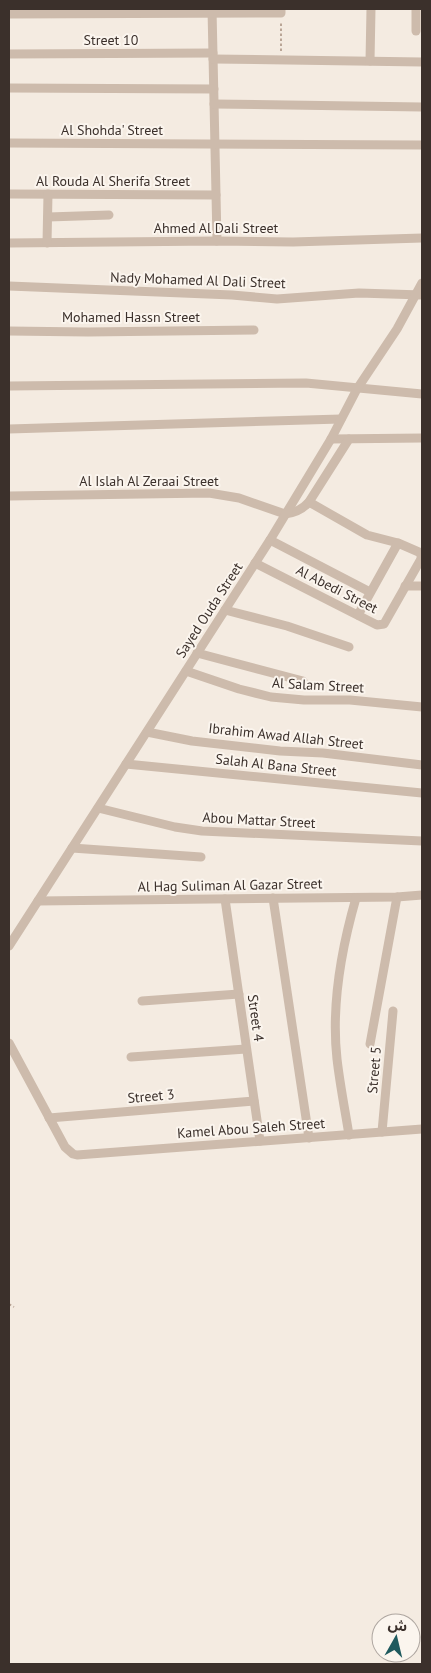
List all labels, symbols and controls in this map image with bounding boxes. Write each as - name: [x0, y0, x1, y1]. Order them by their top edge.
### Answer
- street label: Street 10: [84, 31, 139, 49]
- street label: Al Shohda' Street: [61, 121, 163, 139]
- street label: Al Rouda Al Sherifa Street: [36, 172, 190, 190]
- street label: Ahmed Al Dali Street: [154, 219, 279, 237]
- street label: Nady Mohamed Al Dali Street: [110, 268, 286, 292]
- street label: Mohamed Hassn Street: [62, 308, 200, 326]
- street label: Al Islah Al Zeraai Street: [79, 472, 219, 490]
- street label: Sayed Ouda Street: [171, 559, 247, 661]
- street label: Al Abedi Street: [293, 561, 381, 617]
- street label: Al Salam Street: [271, 674, 365, 696]
- street label: Ibrahim Awad Allah Street: [208, 719, 365, 753]
- street label: Salah Al Bana Street: [215, 750, 338, 780]
- street label: Abou Mattar Street: [202, 808, 316, 832]
- street label: Al Hag Suliman Al Gazar Street: [138, 874, 323, 896]
- street label: Street 4: [244, 993, 268, 1043]
- street label: Street 5: [363, 1046, 385, 1094]
- street label: Street 3: [127, 1085, 175, 1107]
- street label: Kamel Abou Saleh Street: [176, 1114, 326, 1142]
- north arrow: [371, 1613, 421, 1663]
- text: ش: [387, 1615, 409, 1635]

